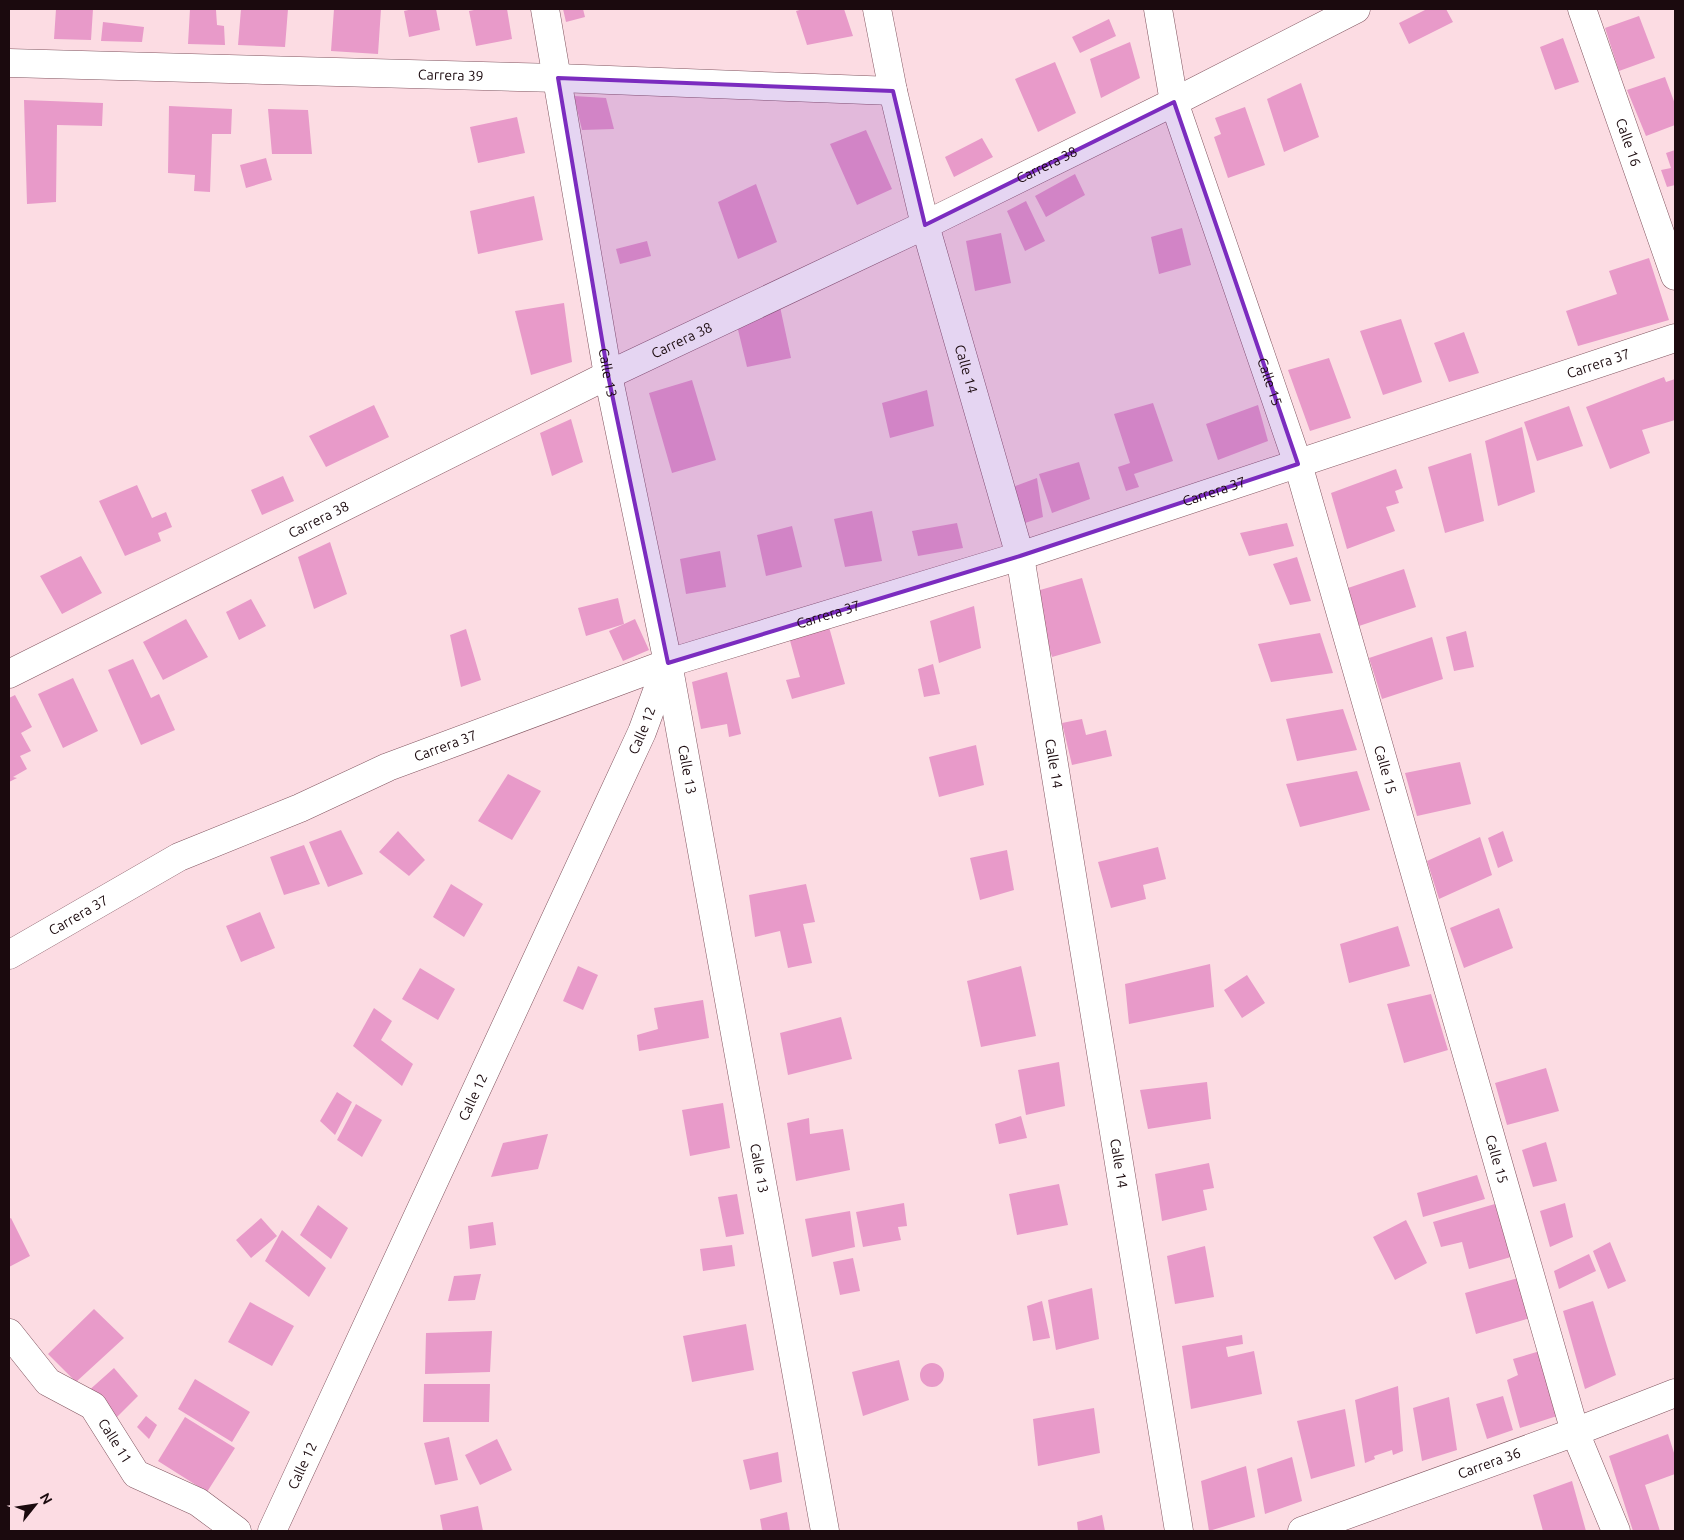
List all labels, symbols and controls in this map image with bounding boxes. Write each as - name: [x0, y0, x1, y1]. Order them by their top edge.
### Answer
- street label: Carrera 39: [418, 66, 484, 84]
- street label: Calle 16: [1613, 116, 1644, 168]
- street label: Carrera 38: [1014, 143, 1080, 187]
- street label: Carrera 38: [649, 319, 715, 361]
- street label: Calle 14: [952, 343, 981, 395]
- street label: Carrera 37: [1565, 346, 1632, 381]
- street label: Calle 13: [595, 347, 620, 399]
- street label: Calle 15: [1254, 355, 1285, 408]
- street label: Carrera 37: [1180, 473, 1248, 509]
- street label: Carrera 38: [286, 498, 352, 541]
- street label: Carrera 37: [794, 597, 862, 632]
- street label: Calle 12: [625, 704, 659, 757]
- street label: Carrera 37: [412, 727, 479, 765]
- street label: Calle 14: [1042, 738, 1066, 790]
- street label: Calle 13: [675, 744, 700, 796]
- street label: Calle 15: [1371, 744, 1400, 796]
- street label: Carrera 37: [46, 892, 111, 938]
- street label: Calle 12: [455, 1071, 491, 1123]
- street label: Calle 15: [1482, 1133, 1511, 1185]
- street label: Calle 14: [1107, 1137, 1131, 1189]
- street label: Calle 13: [747, 1142, 772, 1194]
- street label: Calle 11: [95, 1416, 135, 1466]
- street label: Calle 12: [285, 1440, 320, 1492]
- street label: Carrera 36: [1455, 1444, 1523, 1482]
- north arrow: [10, 1480, 60, 1530]
- text: N: [37, 1490, 56, 1507]

